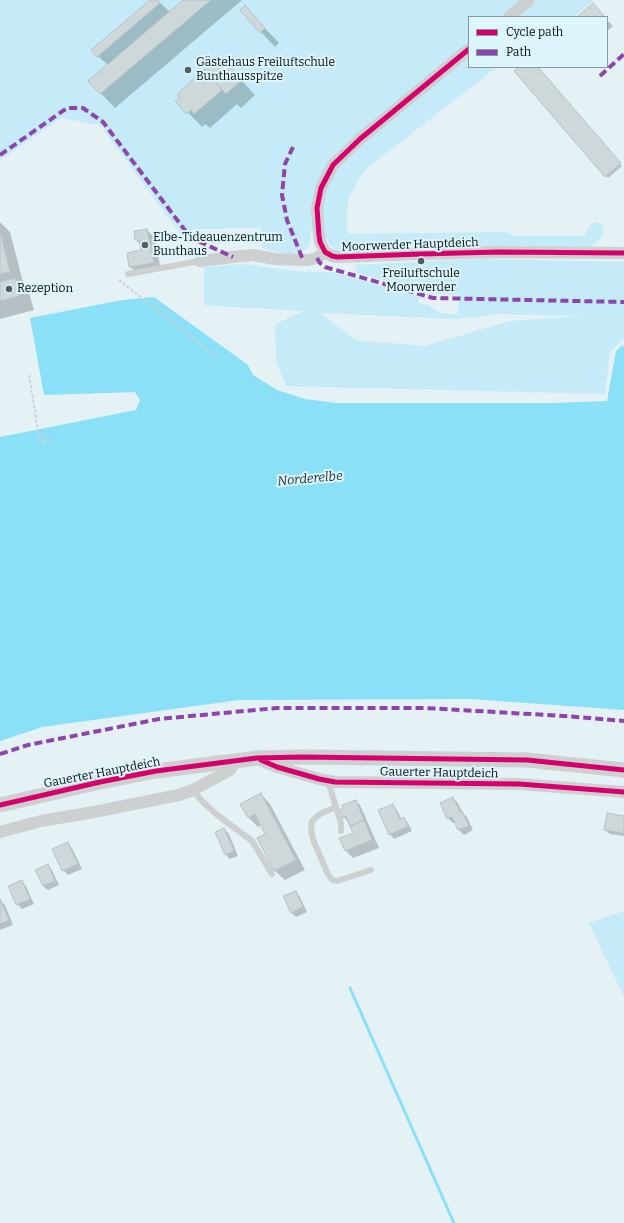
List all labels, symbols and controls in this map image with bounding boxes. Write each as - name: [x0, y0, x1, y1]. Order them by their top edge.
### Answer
- legend: [468, 16, 608, 68]
- text: Cycle path: [506, 25, 563, 39]
- text: Path: [506, 45, 531, 59]
- place label: Gästehaus Freiluftschule Bunthausspitze: [196, 56, 335, 84]
- marker: Gästehaus Freiluftschule Bunthausspitze: [183, 65, 193, 75]
- place label: Elbe-Tideauenzentrum Bunthaus: [153, 231, 283, 259]
- street label: Moorwerder Hauptdeich: [341, 235, 479, 255]
- marker: Elbe-Tideauenzentrum Bunthaus: [140, 240, 150, 250]
- marker: Freiluftschule Moorwerder: [416, 256, 426, 266]
- place label: Freiluftschule Moorwerder: [382, 267, 460, 295]
- place label: Rezeption: [17, 282, 73, 296]
- marker: Rezeption: [4, 284, 14, 294]
- water label: Norderelbe: [277, 468, 343, 490]
- street label: Gauerter Hauptdeich: [43, 755, 161, 791]
- street label: Gauerter Hauptdeich: [380, 765, 498, 781]

